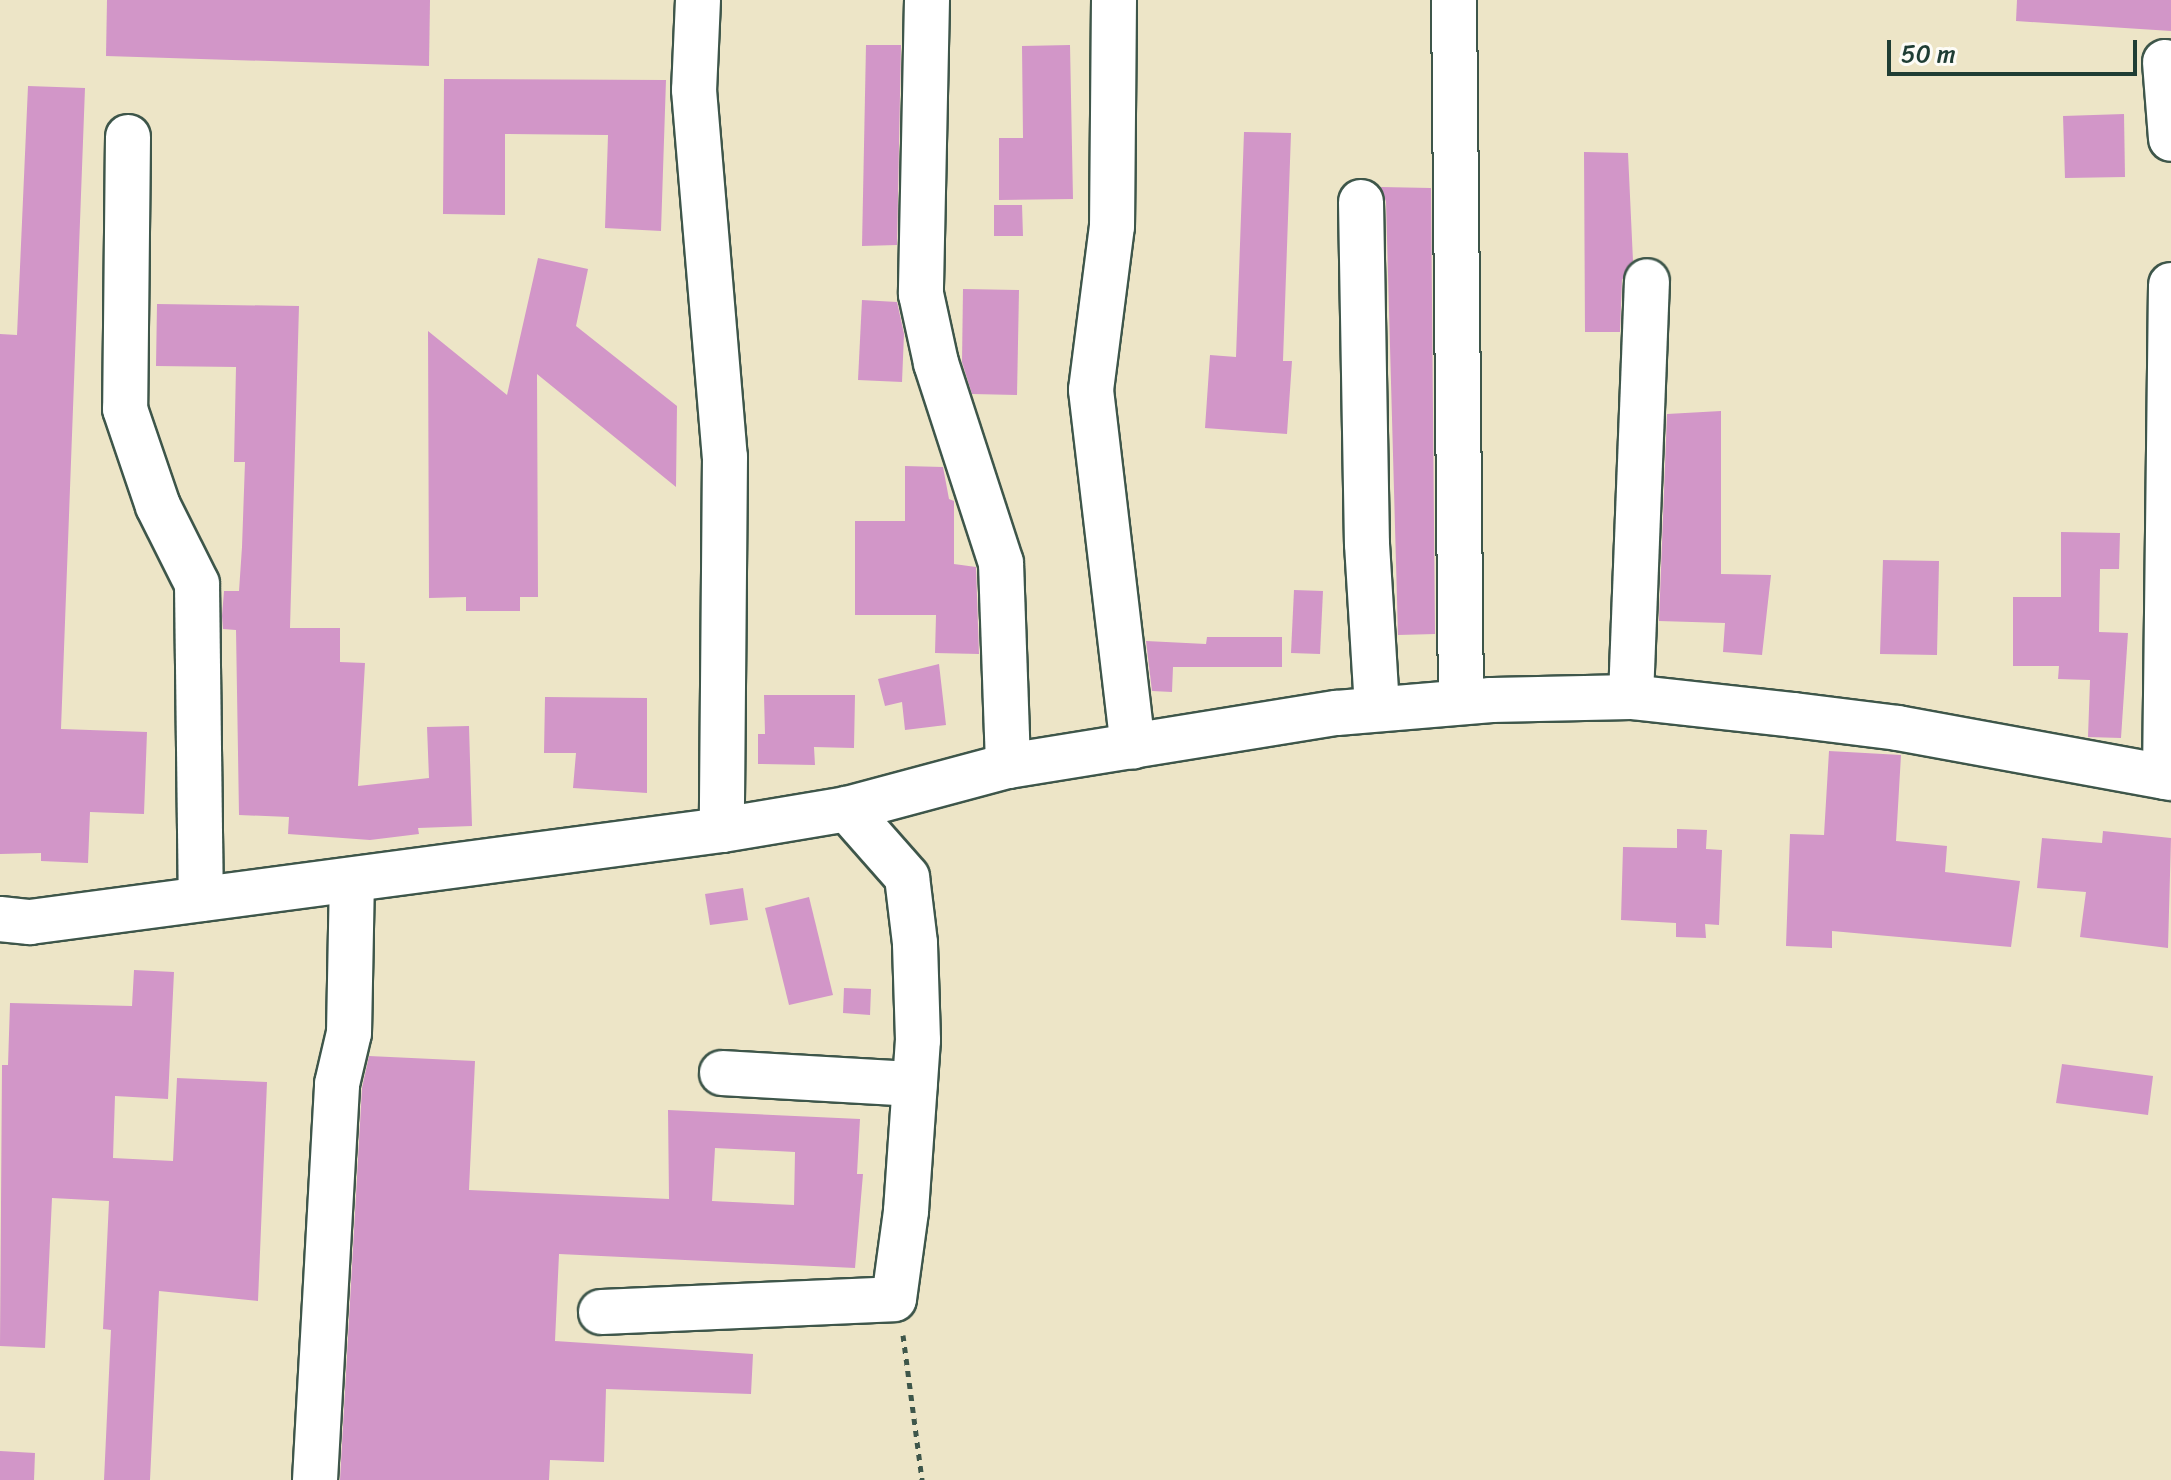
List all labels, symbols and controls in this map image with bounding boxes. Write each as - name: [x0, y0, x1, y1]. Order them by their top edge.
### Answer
- scale bar: [1891, 24, 2141, 74]
- text: 50 m: [1901, 33, 1956, 75]

